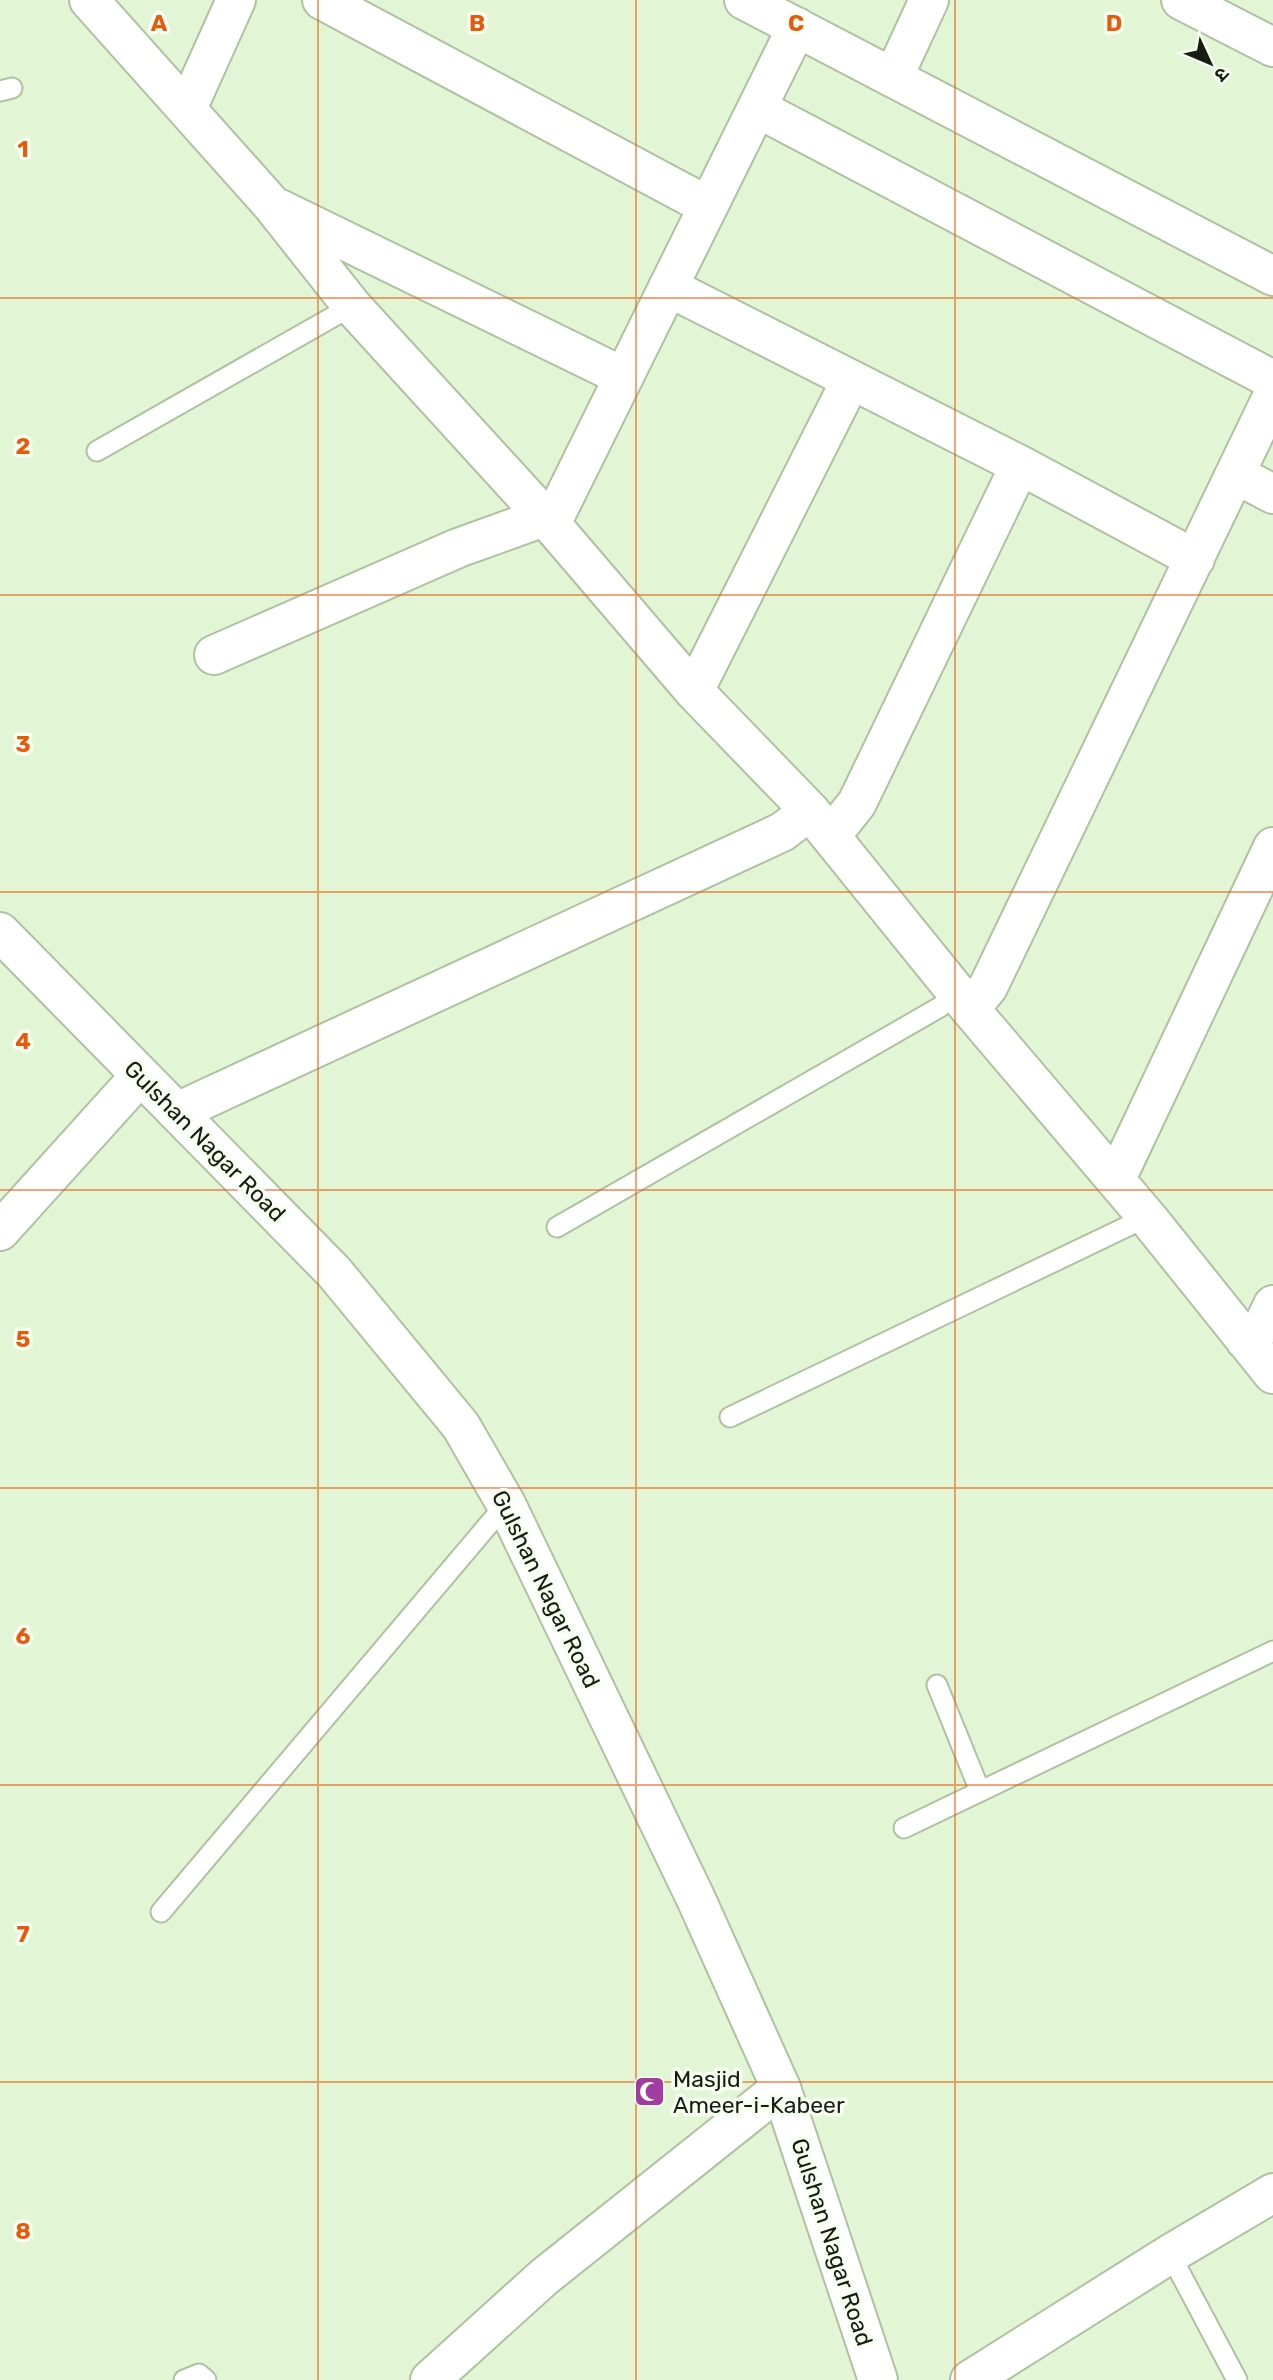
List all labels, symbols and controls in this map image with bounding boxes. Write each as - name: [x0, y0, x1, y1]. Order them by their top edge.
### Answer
- text: A: [151, 9, 168, 37]
- text: B: [469, 9, 485, 37]
- text: C: [788, 9, 804, 37]
- text: D: [1106, 9, 1122, 37]
- north arrow: [1175, 28, 1245, 98]
- text: उ: [1209, 62, 1234, 87]
- text: 1: [17, 135, 29, 163]
- text: 2: [16, 432, 30, 460]
- text: 3: [15, 730, 31, 758]
- text: 4: [15, 1027, 31, 1055]
- street label: Gulshan Nagar Road: [119, 1055, 291, 1227]
- text: 5: [16, 1325, 31, 1353]
- street label: Gulshan Nagar Road: [486, 1486, 606, 1692]
- text: 6: [16, 1622, 31, 1650]
- text: 7: [16, 1920, 30, 1948]
- place label: Masjid Ameer-i-Kabeer: [673, 2065, 845, 2119]
- mosque icon: Masjid Ameer-i-Kabeer: [633, 2075, 667, 2109]
- street label: Gulshan Nagar Road: [785, 2135, 879, 2349]
- text: 8: [15, 2217, 31, 2245]

